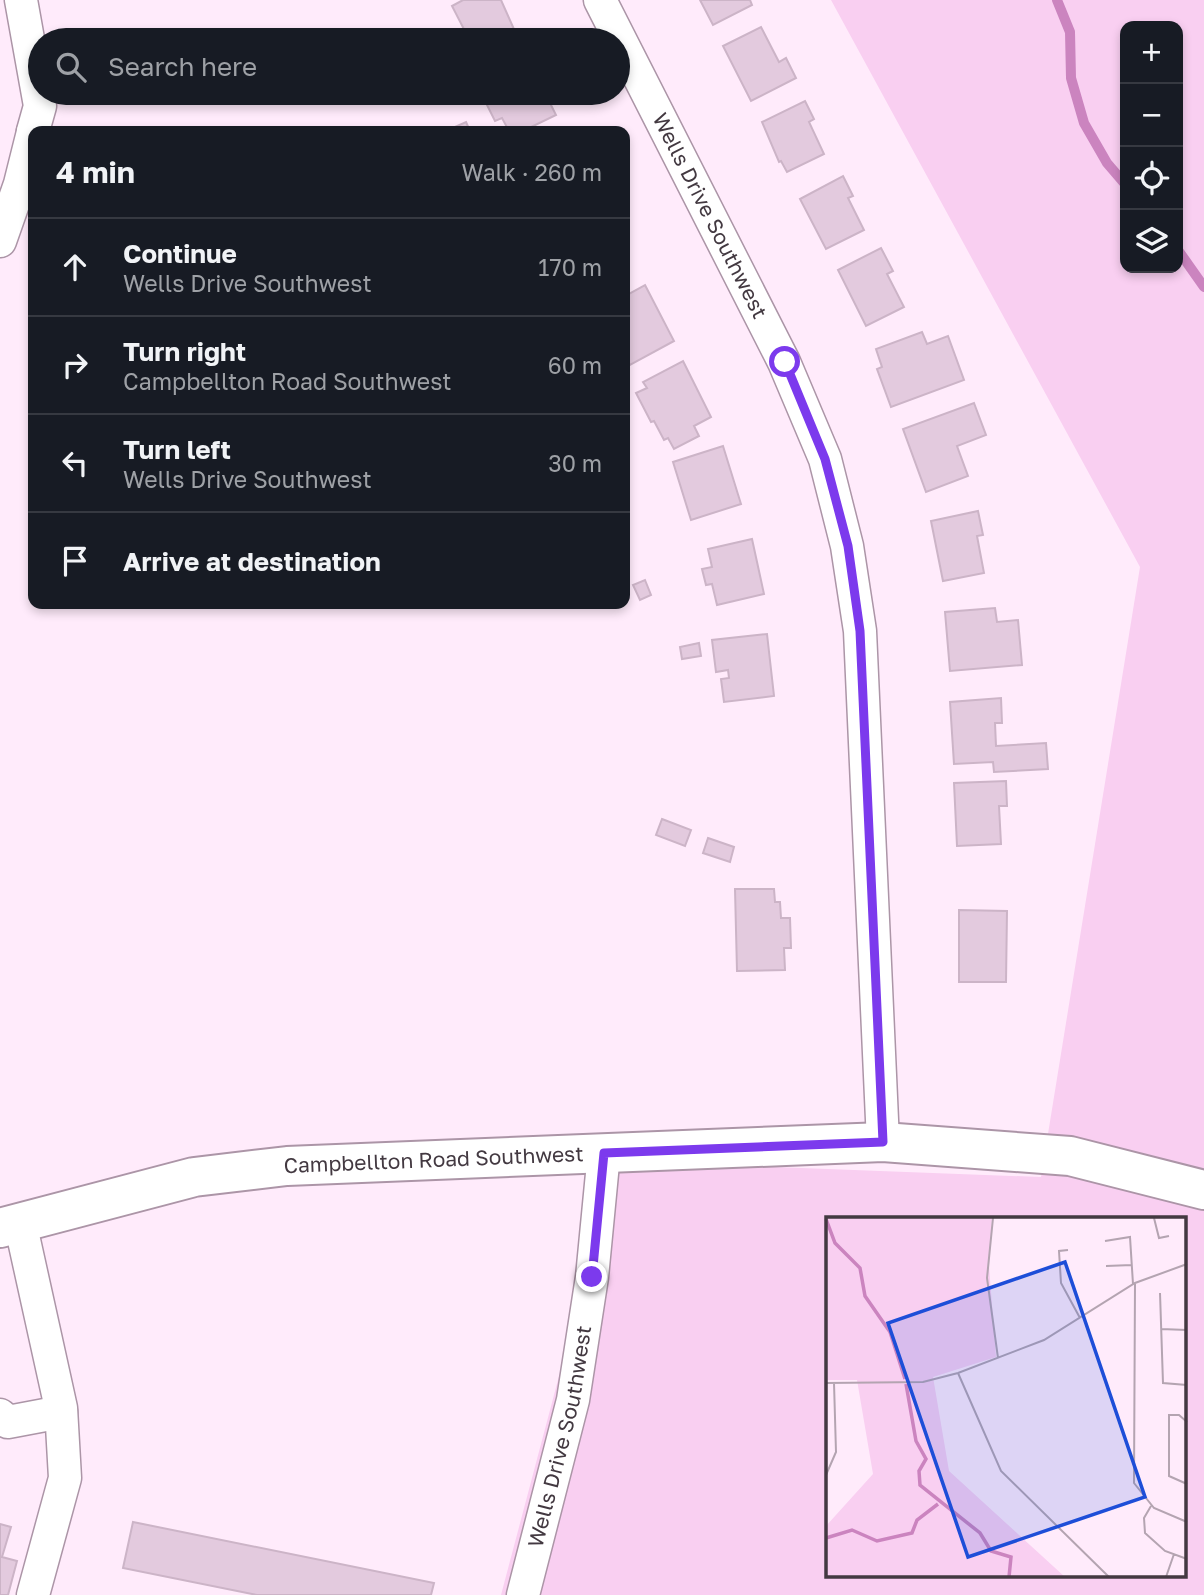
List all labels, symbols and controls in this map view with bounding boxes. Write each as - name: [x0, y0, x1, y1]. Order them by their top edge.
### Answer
- map controls: [1120, 21, 1183, 273]
- button: +: [1120, 21, 1183, 84]
- search box: [28, 28, 630, 105]
- icon: search: [52, 48, 90, 86]
- text: Search here: [108, 51, 257, 82]
- button: −: [1120, 84, 1183, 147]
- street label: Wells Drive Southwest: [647, 108, 774, 322]
- button: locate: [1120, 147, 1183, 210]
- text: 4 min: [56, 154, 135, 190]
- text: Walk · 260 m: [461, 158, 602, 186]
- button: layers: [1120, 210, 1183, 273]
- text: Continue: [123, 238, 237, 269]
- icon: ahead: [56, 248, 94, 286]
- text: 170 m: [538, 253, 602, 281]
- text: Wells Drive Southwest: [123, 269, 372, 297]
- text: Turn right: [123, 336, 246, 367]
- icon: right: [56, 346, 94, 384]
- route start: [769, 346, 800, 377]
- text: 60 m: [548, 351, 602, 379]
- text: Campbellton Road Southwest: [123, 367, 452, 395]
- text: Turn left: [123, 434, 231, 465]
- icon: left: [56, 444, 94, 482]
- text: 30 m: [548, 449, 602, 477]
- text: Wells Drive Southwest: [123, 465, 372, 493]
- icon: arrive: [56, 542, 94, 580]
- text: Arrive at destination: [123, 546, 381, 577]
- street label: Campbellton Road Southwest: [283, 1140, 584, 1178]
- inset map: [826, 1217, 1186, 1578]
- route end: [576, 1261, 607, 1292]
- street label: Wells Drive Southwest: [522, 1323, 596, 1550]

